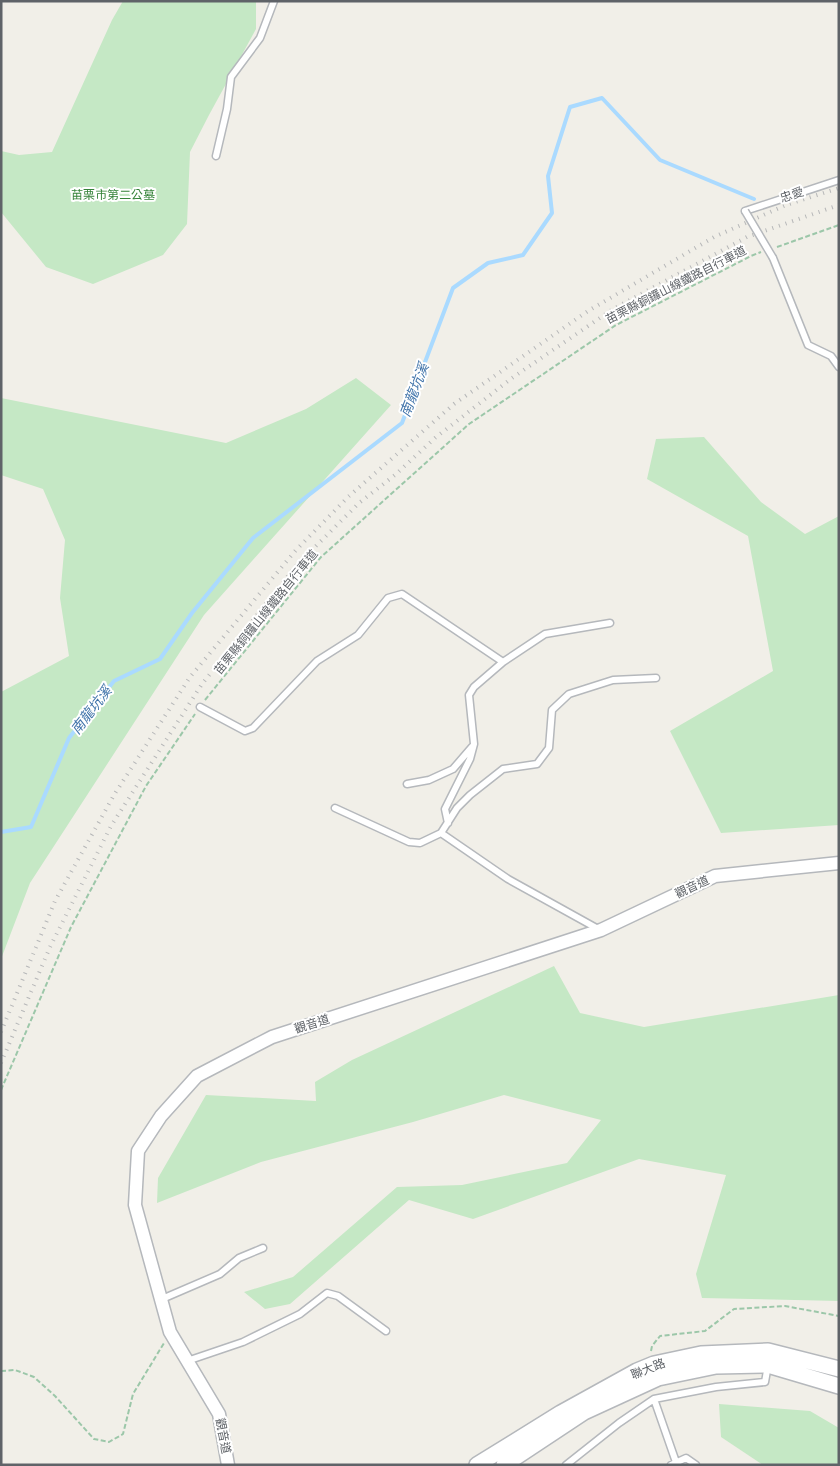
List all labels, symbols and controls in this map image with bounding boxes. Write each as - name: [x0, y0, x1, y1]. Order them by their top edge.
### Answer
- street label: 忠愛: [778, 185, 806, 205]
- park label: 苗栗市第二公墓: [71, 188, 155, 202]
- street label: 苗栗縣銅鑼山線鐵路自行車道: [603, 243, 749, 327]
- water label: 南龍坑溪: [396, 359, 432, 419]
- street label: 苗栗縣銅鑼山線鐵路自行車道: [211, 547, 321, 677]
- water label: 南龍坑溪: [67, 681, 116, 737]
- street label: 觀音道: [673, 873, 711, 901]
- street label: 觀音道: [293, 1012, 331, 1036]
- street label: 聯大路: [629, 1356, 667, 1382]
- street label: 觀音道: [213, 1417, 233, 1455]

